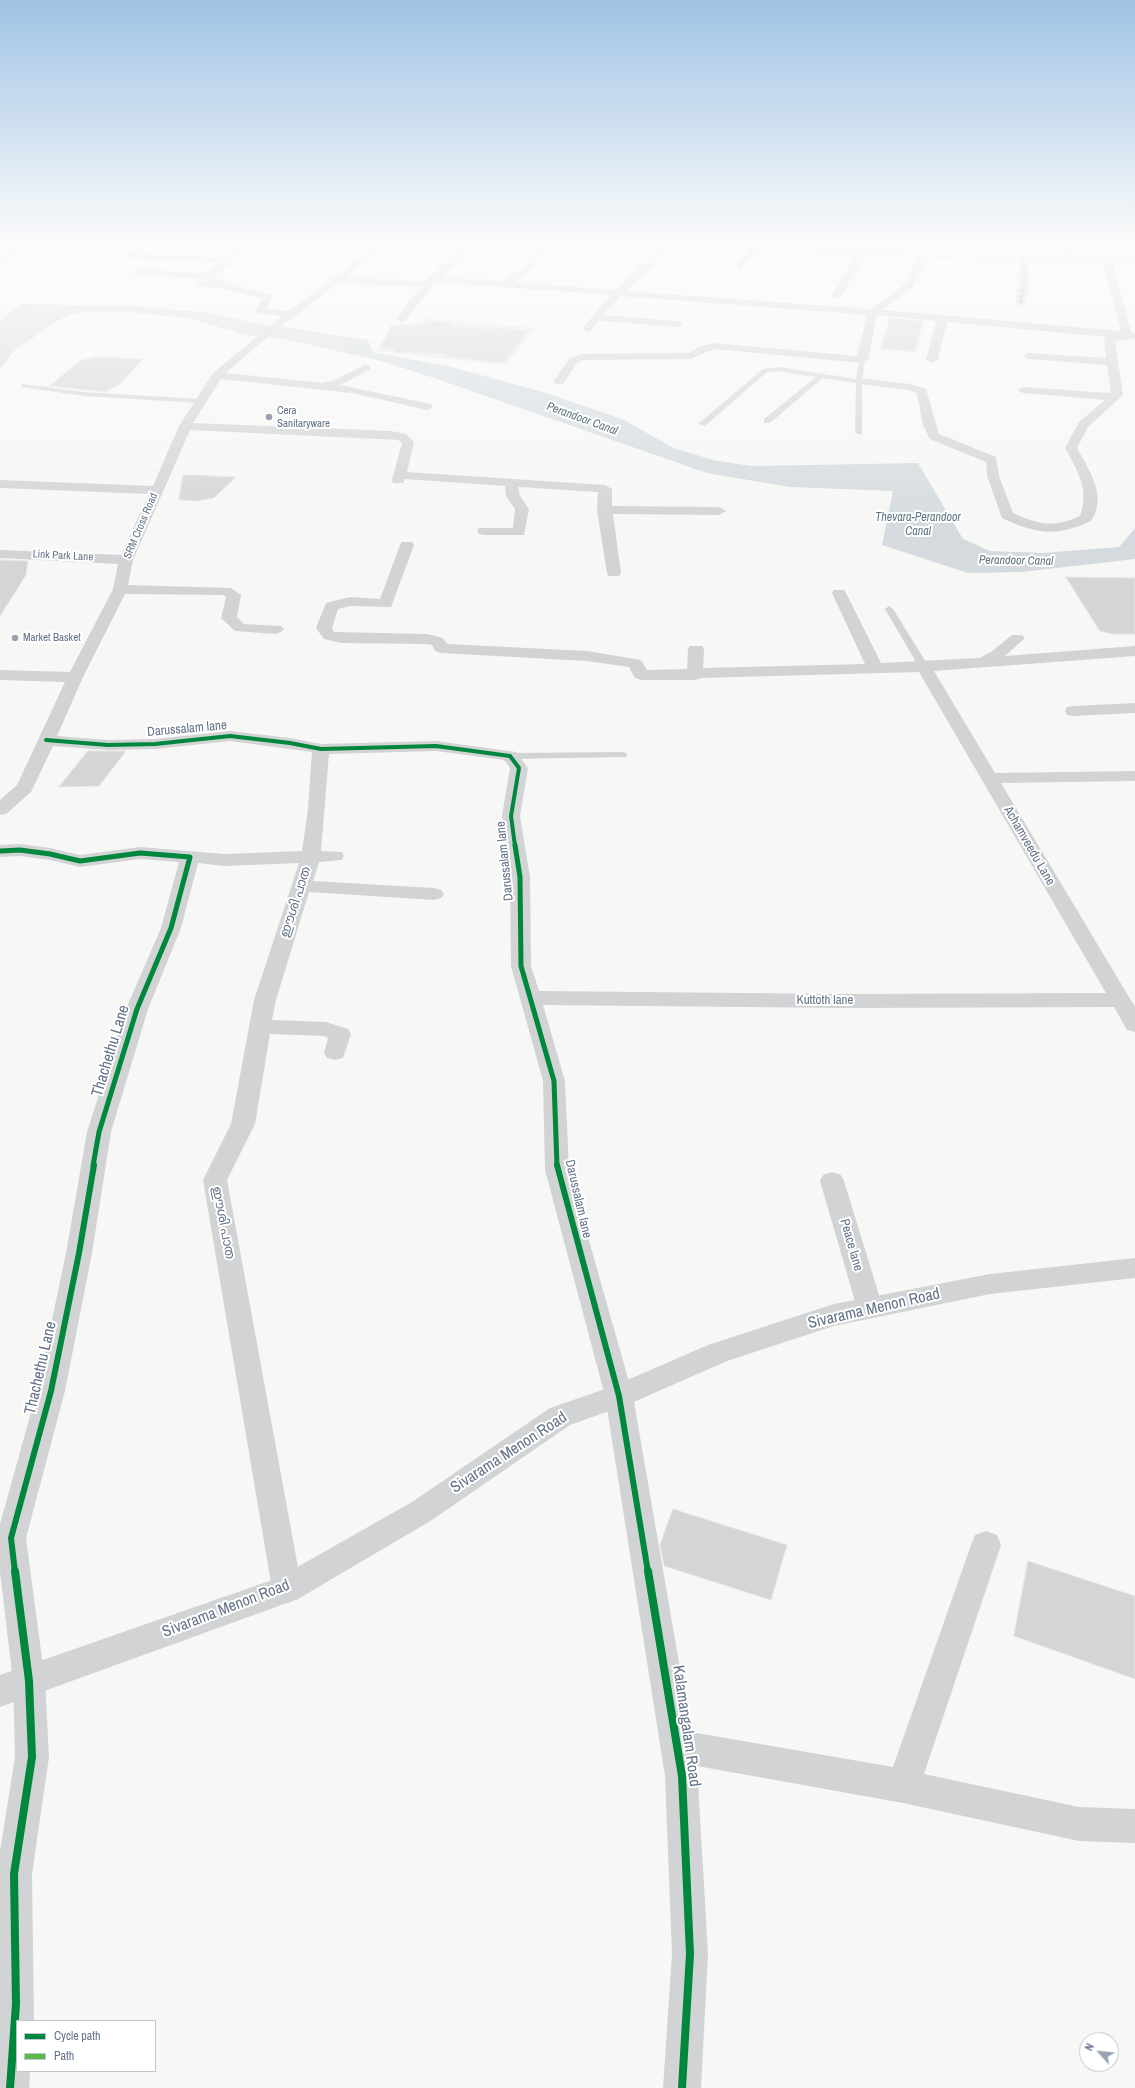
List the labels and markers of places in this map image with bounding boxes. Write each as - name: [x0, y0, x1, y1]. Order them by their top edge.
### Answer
- place label: Cera Sanitaryware: [277, 404, 330, 430]
- marker: Cera Sanitaryware: [264, 412, 274, 422]
- place label: Market Basket: [23, 631, 81, 645]
- marker: Market Basket: [10, 633, 20, 643]

